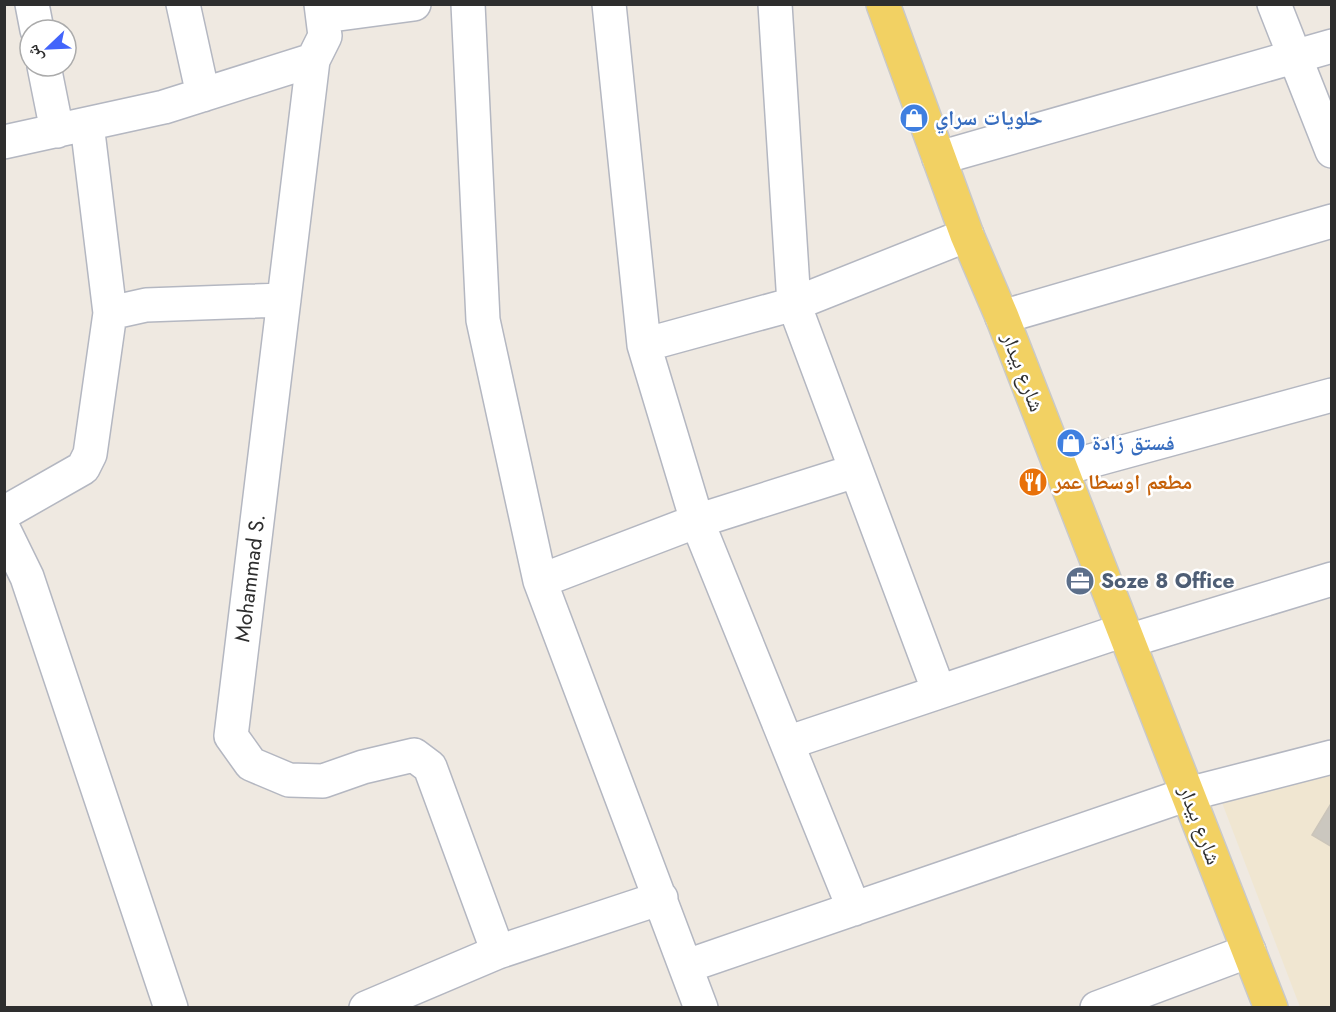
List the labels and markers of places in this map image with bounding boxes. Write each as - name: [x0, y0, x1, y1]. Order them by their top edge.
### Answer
- shop icon: حلويات سراي: [898, 102, 930, 134]
- place label: حلويات سراي: [935, 103, 1043, 134]
- shop icon: فستق زادة: [1055, 427, 1087, 459]
- place label: فستق زادة: [1092, 428, 1175, 458]
- restaurant icon: مطعم اوسطا عمر: [1017, 466, 1049, 498]
- place label: مطعم اوسطا عمر: [1053, 467, 1192, 497]
- office icon: Soze 8 Office: [1064, 565, 1096, 597]
- place label: Soze 8 Office: [1101, 566, 1235, 596]

